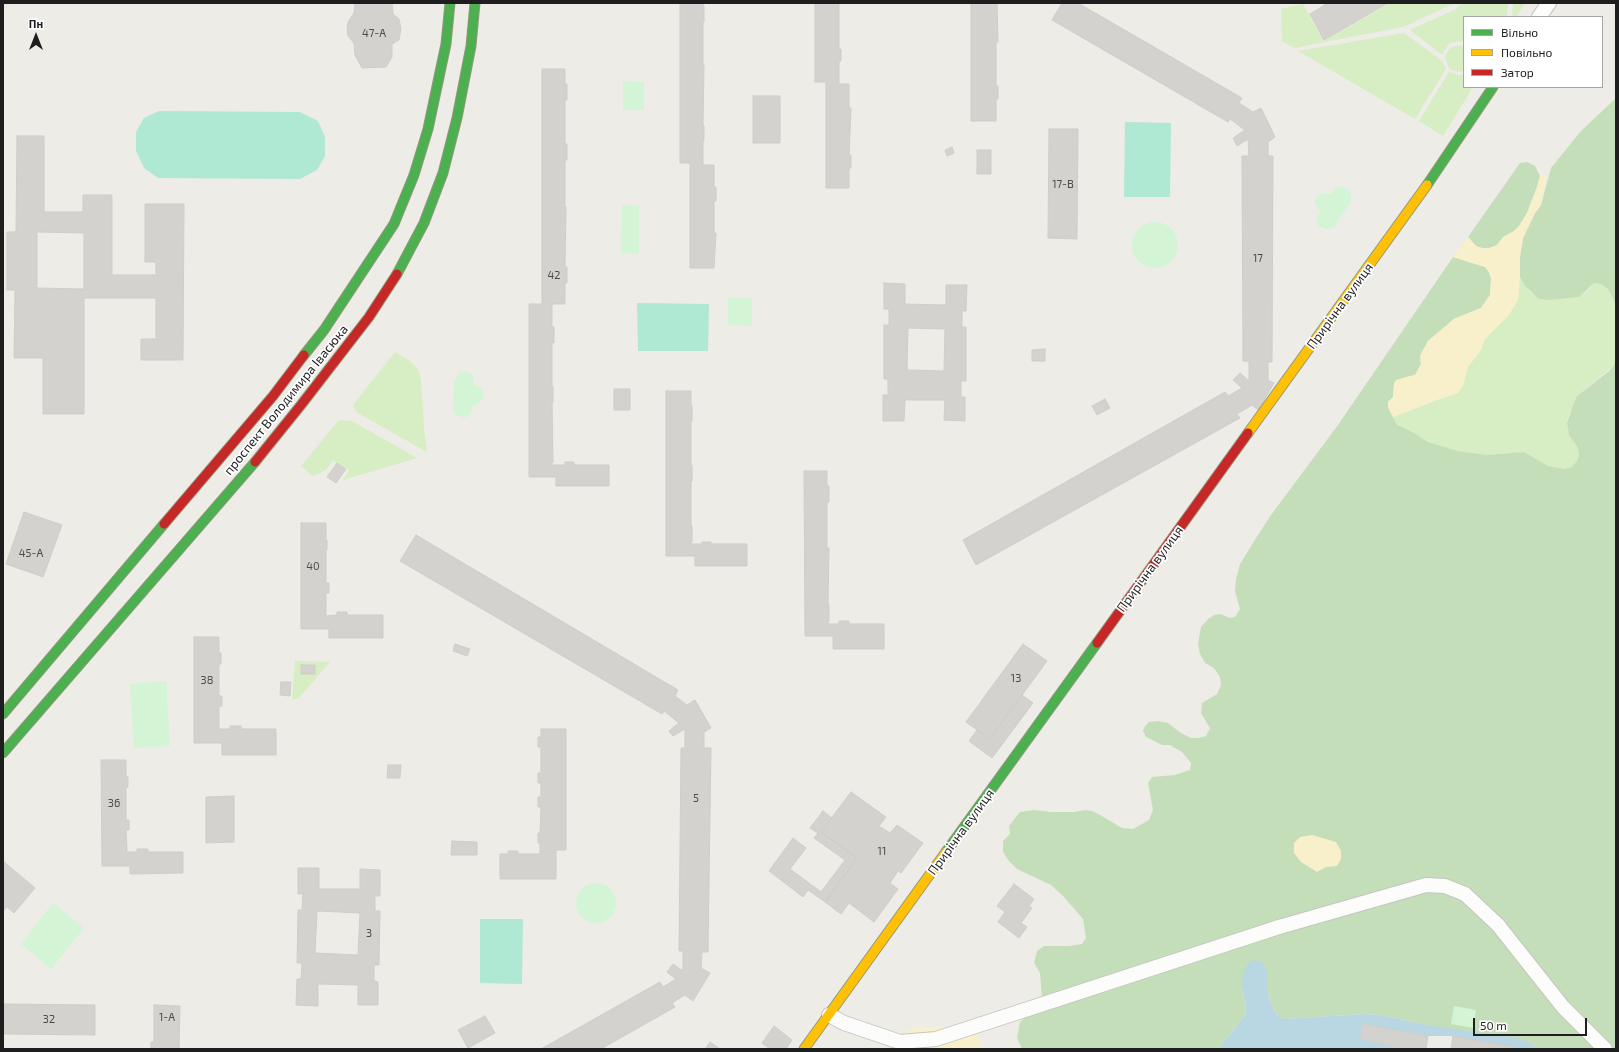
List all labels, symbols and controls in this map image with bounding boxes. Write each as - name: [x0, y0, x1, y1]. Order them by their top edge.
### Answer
- north arrow: [16, 16, 56, 56]
- legend: [1463, 16, 1603, 88]
- text: Пн: [29, 17, 43, 30]
- text: Вільно: [1501, 25, 1538, 39]
- house number: 47-А: [362, 26, 386, 40]
- text: Повільно: [1501, 45, 1552, 59]
- text: Затор: [1501, 65, 1534, 79]
- house number: 17-В: [1052, 177, 1074, 191]
- house number: 17: [1253, 251, 1263, 265]
- street label: Прирічна вулиця: [1304, 260, 1376, 352]
- house number: 42: [548, 268, 560, 282]
- street label: проспект Володимира Івасюка: [221, 322, 351, 478]
- street label: Прирічна вулиця: [1114, 523, 1186, 615]
- house number: 45-А: [19, 546, 43, 560]
- house number: 40: [306, 559, 320, 573]
- house number: 13: [1011, 671, 1021, 685]
- house number: 38: [201, 673, 213, 687]
- street label: Прирічна вулиця: [925, 786, 997, 878]
- house number: 5: [693, 791, 699, 805]
- house number: 36: [108, 796, 120, 810]
- house number: 11: [878, 844, 886, 858]
- house number: 3: [366, 926, 372, 940]
- house number: 1-А: [159, 1010, 175, 1024]
- scale bar: [1475, 1010, 1589, 1036]
- house number: 32: [43, 1012, 55, 1026]
- text: 50 m: [1480, 1018, 1507, 1032]

